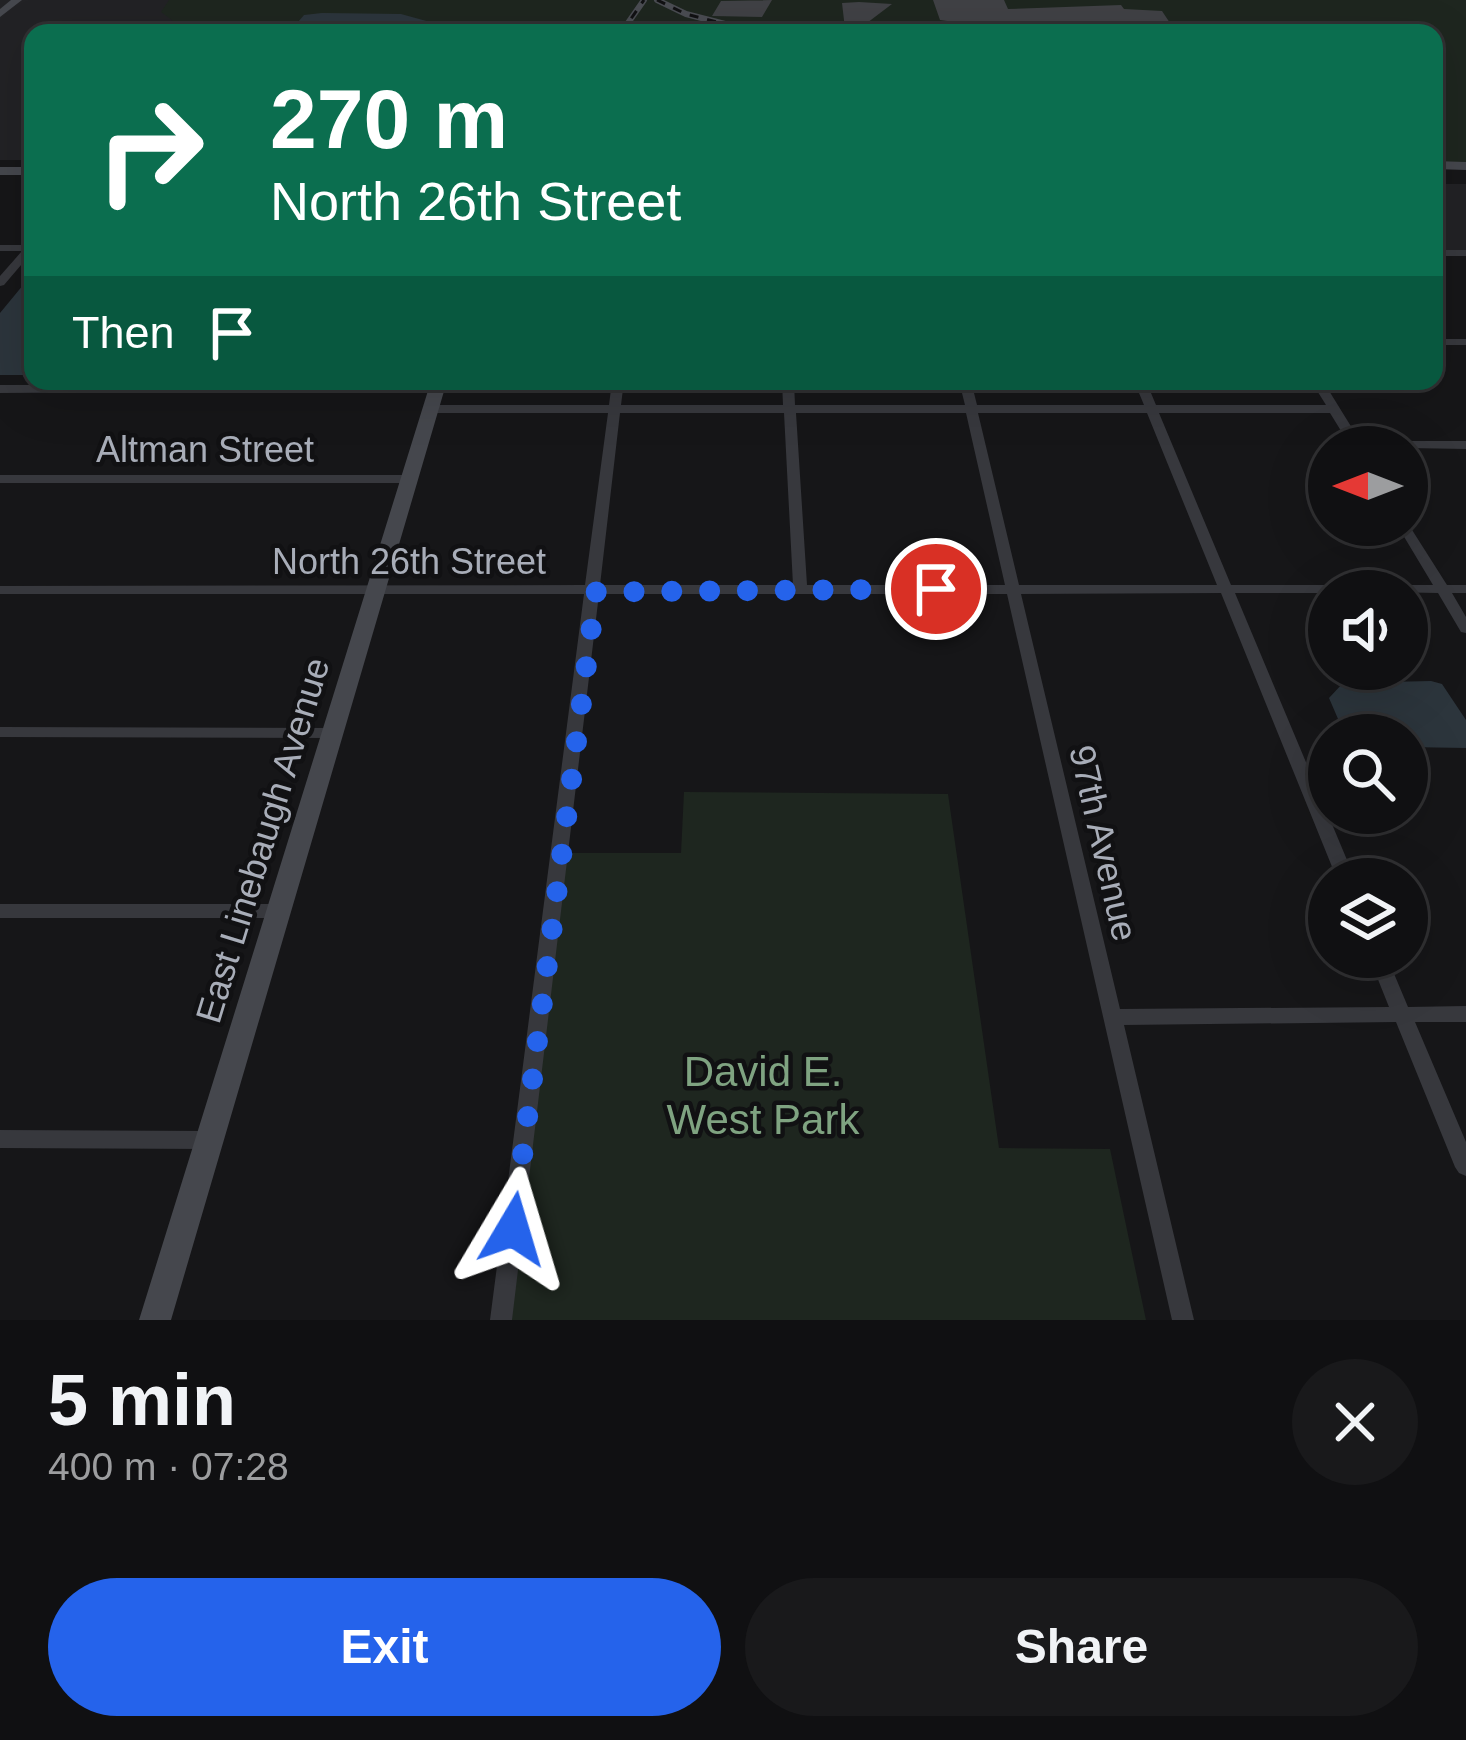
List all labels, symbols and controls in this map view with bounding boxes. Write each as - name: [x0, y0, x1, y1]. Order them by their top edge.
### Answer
- icon: right: [72, 72, 228, 228]
- text: 270 m: [270, 72, 508, 166]
- text: North 26th Street: [270, 171, 681, 231]
- icon: arrive: [199, 300, 265, 366]
- text: Then: [72, 307, 175, 358]
- north arrow: [1308, 426, 1428, 546]
- map controls: [1308, 426, 1428, 978]
- street label: Altman Street: [96, 429, 314, 470]
- pin: [885, 538, 987, 640]
- street label: North 26th Street: [272, 541, 546, 582]
- icon: arrive: [903, 556, 969, 622]
- button: sound: [1308, 570, 1428, 690]
- street label: East Linebaugh Avenue: [187, 653, 338, 1028]
- button: search: [1308, 714, 1428, 834]
- street label: 97th Avenue: [1061, 741, 1146, 945]
- button: layers: [1308, 858, 1428, 978]
- park label: David E. West Park: [667, 1048, 860, 1143]
- position arrow: [450, 1166, 576, 1292]
- button: close: [1292, 1359, 1418, 1485]
- text: 5 min: [48, 1360, 236, 1440]
- text: 400 m · 07:28: [48, 1445, 289, 1488]
- button: Exit: [48, 1578, 721, 1716]
- button: Share: [745, 1578, 1418, 1716]

